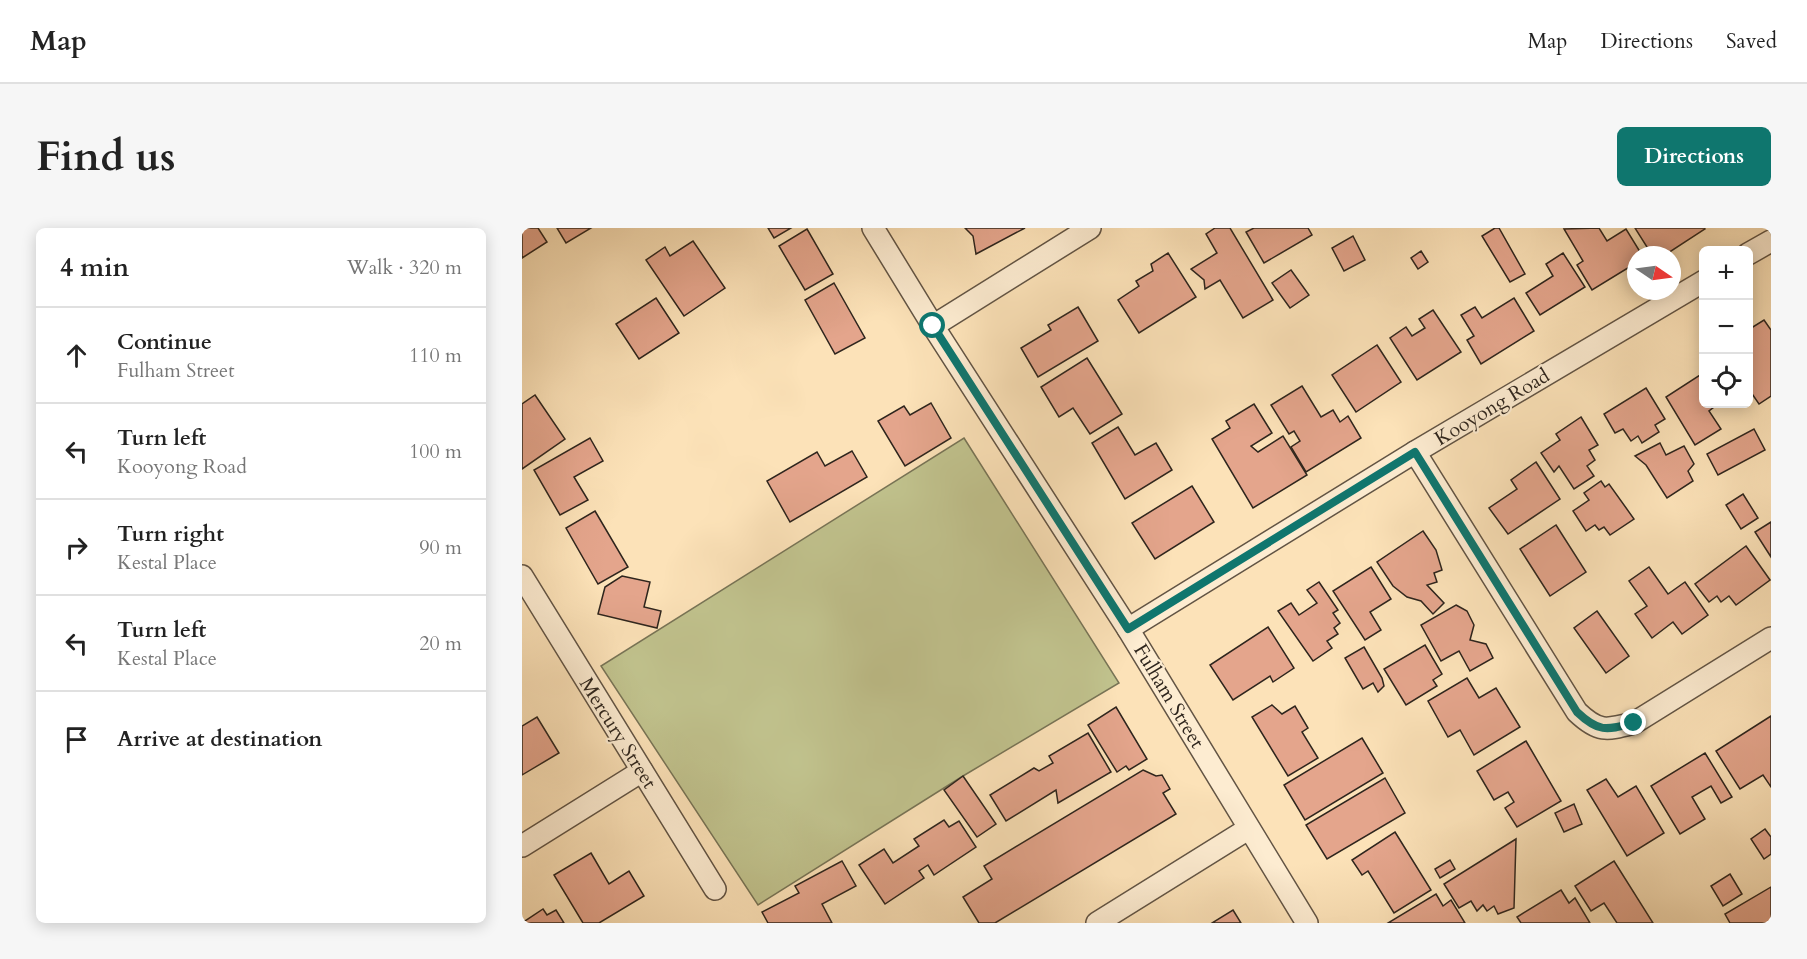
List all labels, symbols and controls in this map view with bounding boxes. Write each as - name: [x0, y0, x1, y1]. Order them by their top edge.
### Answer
- text: Map: [30, 22, 87, 60]
- text: Map: [1527, 27, 1567, 56]
- text: Directions: [1600, 27, 1693, 56]
- text: Saved: [1726, 27, 1777, 56]
- button: Directions: [1617, 127, 1771, 186]
- text: Find us: [36, 128, 176, 185]
- north arrow: [1627, 246, 1681, 300]
- map controls: [1699, 246, 1753, 408]
- button: +: [1699, 246, 1753, 300]
- text: 4 min: [60, 250, 129, 285]
- text: Walk · 320 m: [347, 254, 462, 281]
- button: −: [1699, 300, 1753, 354]
- route start: [919, 312, 945, 338]
- text: Continue: [117, 327, 212, 357]
- icon: ahead: [60, 339, 93, 372]
- text: 110 m: [409, 342, 462, 369]
- button: locate: [1699, 354, 1753, 408]
- text: Fulham Street: [117, 357, 234, 384]
- street label: Kooyong Road: [1429, 362, 1555, 452]
- text: Turn left: [117, 423, 206, 453]
- icon: left: [60, 435, 93, 468]
- text: 100 m: [409, 438, 462, 465]
- text: Kooyong Road: [117, 453, 247, 480]
- text: Turn right: [117, 519, 224, 549]
- icon: right: [60, 531, 93, 564]
- text: 90 m: [419, 534, 462, 561]
- text: Kestal Place: [117, 549, 217, 576]
- text: Turn left: [117, 615, 206, 645]
- icon: left: [60, 627, 93, 660]
- text: 20 m: [419, 630, 462, 657]
- street label: Fulham Street: [1127, 639, 1211, 754]
- text: Kestal Place: [117, 645, 217, 672]
- street label: Mercury Street: [573, 672, 663, 794]
- route end: [1620, 709, 1646, 735]
- icon: arrive: [60, 723, 93, 756]
- text: Arrive at destination: [117, 724, 322, 754]

